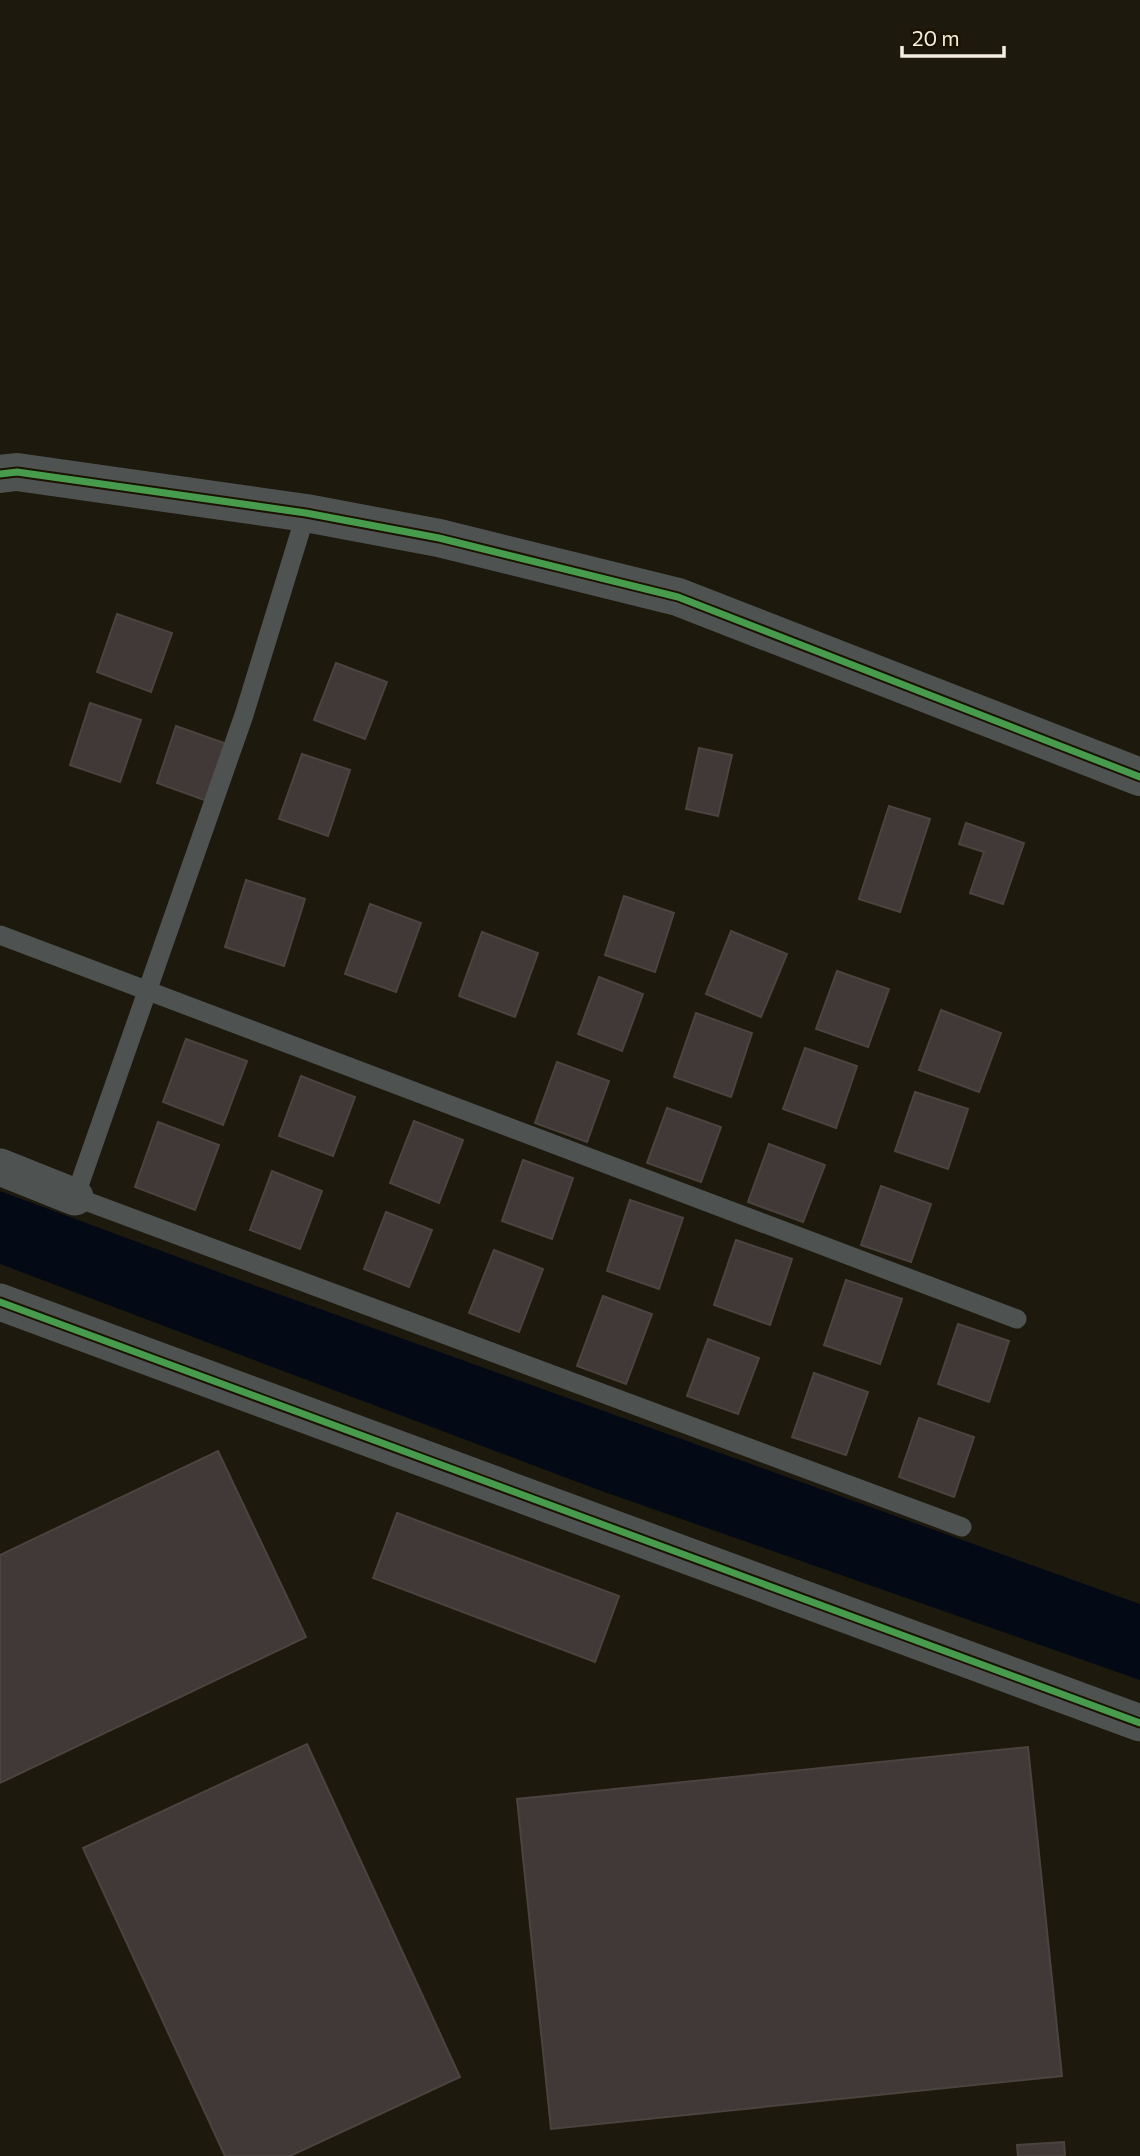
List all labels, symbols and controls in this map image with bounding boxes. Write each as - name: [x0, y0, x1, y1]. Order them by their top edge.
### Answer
- scale bar: [902, 14, 1004, 58]
- text: 20 m: [912, 25, 960, 50]

